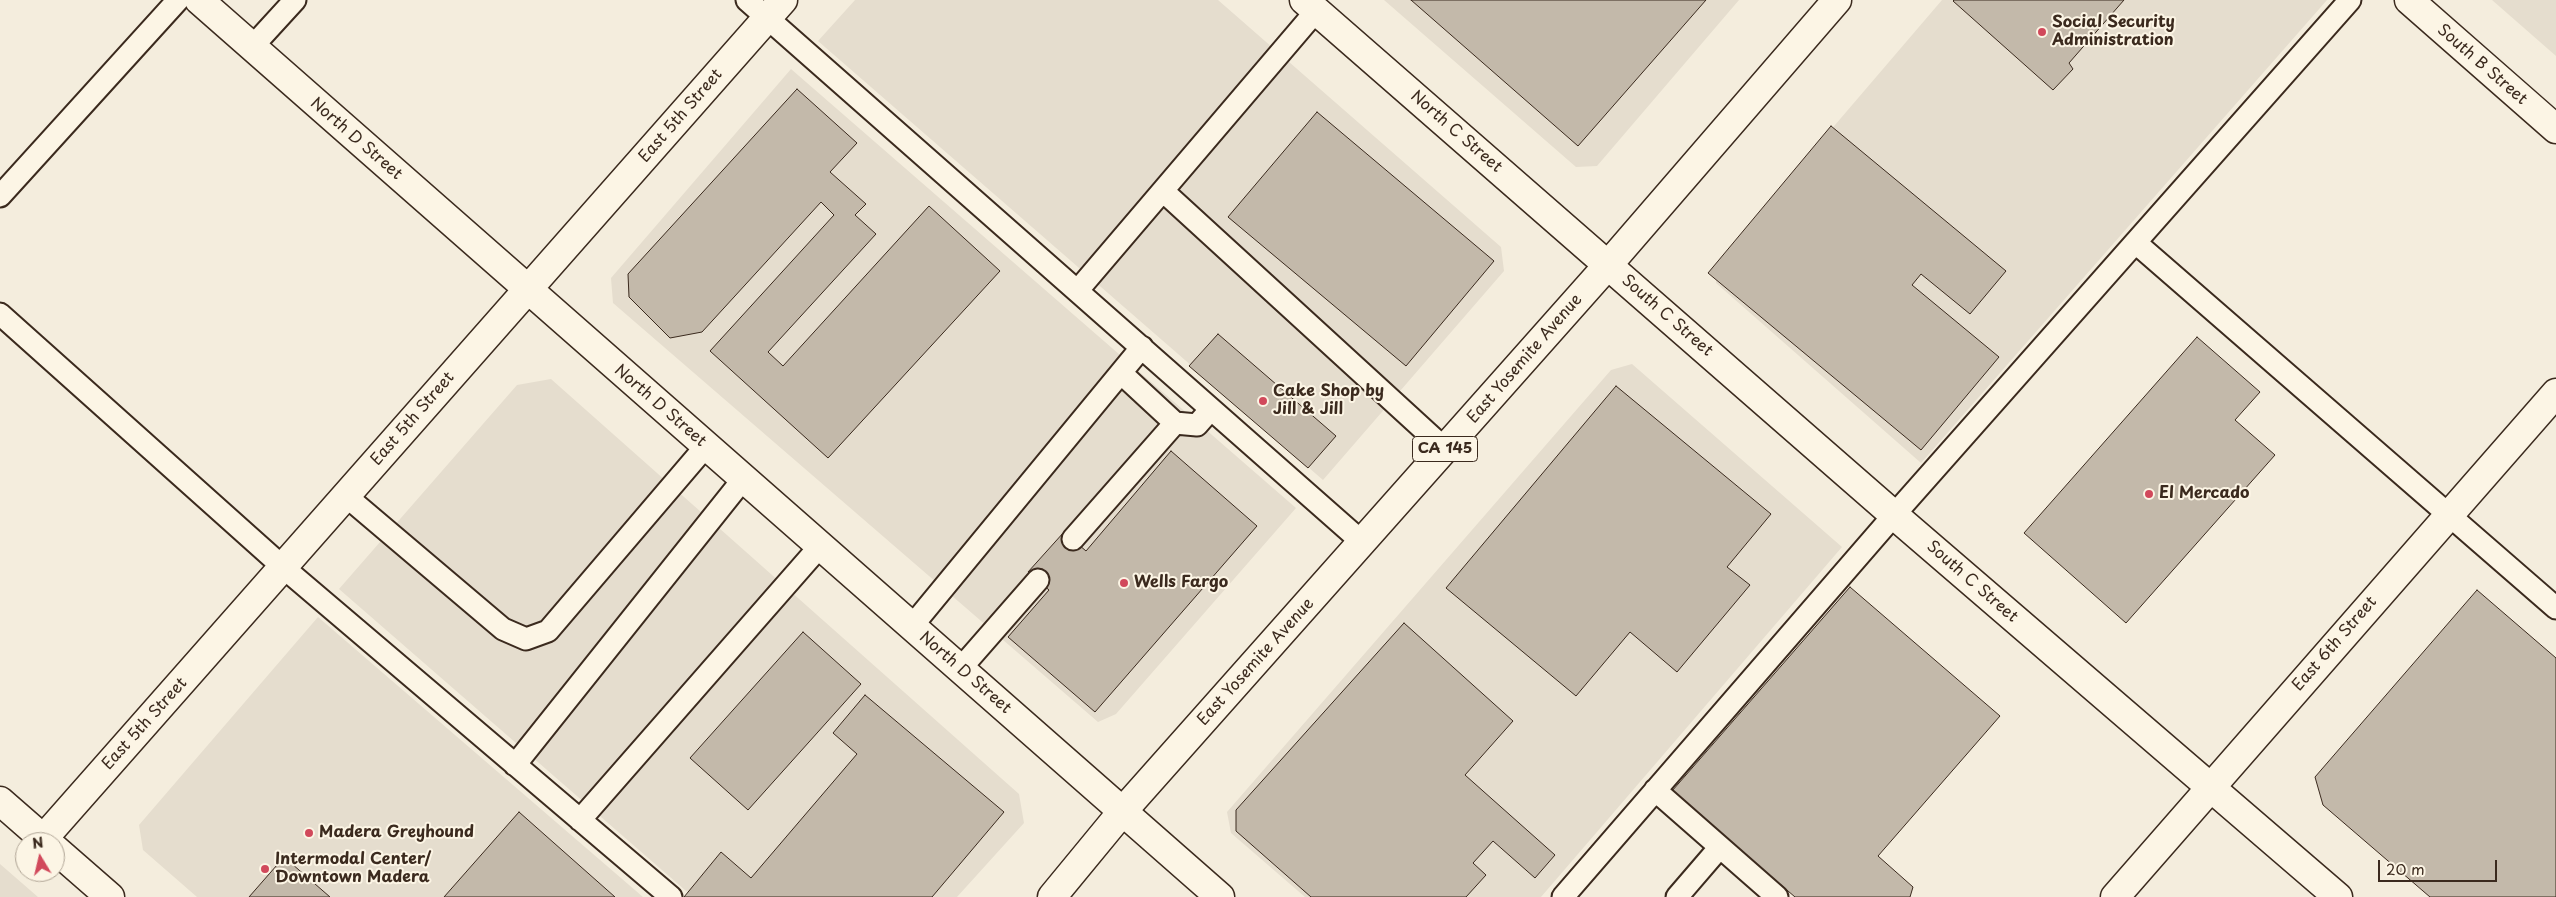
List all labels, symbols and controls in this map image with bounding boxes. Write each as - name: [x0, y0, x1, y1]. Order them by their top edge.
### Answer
- place label: Social Security Administration: [2052, 13, 2175, 51]
- street label: South B Street: [2433, 21, 2531, 109]
- marker: Social Security Administration: [2036, 26, 2048, 38]
- street label: East 5th Street: [635, 65, 727, 167]
- street label: North C Street: [1406, 87, 1506, 177]
- street label: North D Street: [306, 94, 406, 184]
- street label: South C Street: [1617, 271, 1717, 361]
- street label: East Yosemite Avenue: [1464, 291, 1586, 427]
- street label: North D Street: [610, 361, 710, 451]
- street label: East 5th Street: [367, 368, 459, 470]
- place label: Cake Shop by Jill & Jill: [1273, 382, 1384, 420]
- marker: Cake Shop by Jill & Jill: [1257, 395, 1269, 407]
- road number: CA 145: [1412, 436, 1478, 462]
- place label: El Mercado: [2159, 484, 2249, 504]
- marker: El Mercado: [2143, 488, 2155, 500]
- street label: South C Street: [1922, 537, 2022, 627]
- place label: Wells Fargo: [1134, 573, 1228, 593]
- marker: Wells Fargo: [1118, 577, 1130, 589]
- street label: East 6th Street: [2289, 593, 2381, 695]
- street label: East Yosemite Avenue: [1194, 594, 1318, 730]
- street label: North D Street: [915, 628, 1015, 718]
- street label: East 5th Street: [99, 674, 191, 774]
- place label: Madera Greyhound: [319, 823, 474, 843]
- marker: Madera Greyhound: [303, 827, 315, 839]
- text: N: [31, 831, 45, 854]
- north arrow: [15, 832, 65, 882]
- place label: Intermodal Center/ Downtown Madera: [275, 850, 431, 888]
- scale bar: [2381, 850, 2500, 882]
- text: 20 m: [2386, 857, 2425, 880]
- marker: Intermodal Center/ Downtown Madera: [259, 863, 271, 875]

